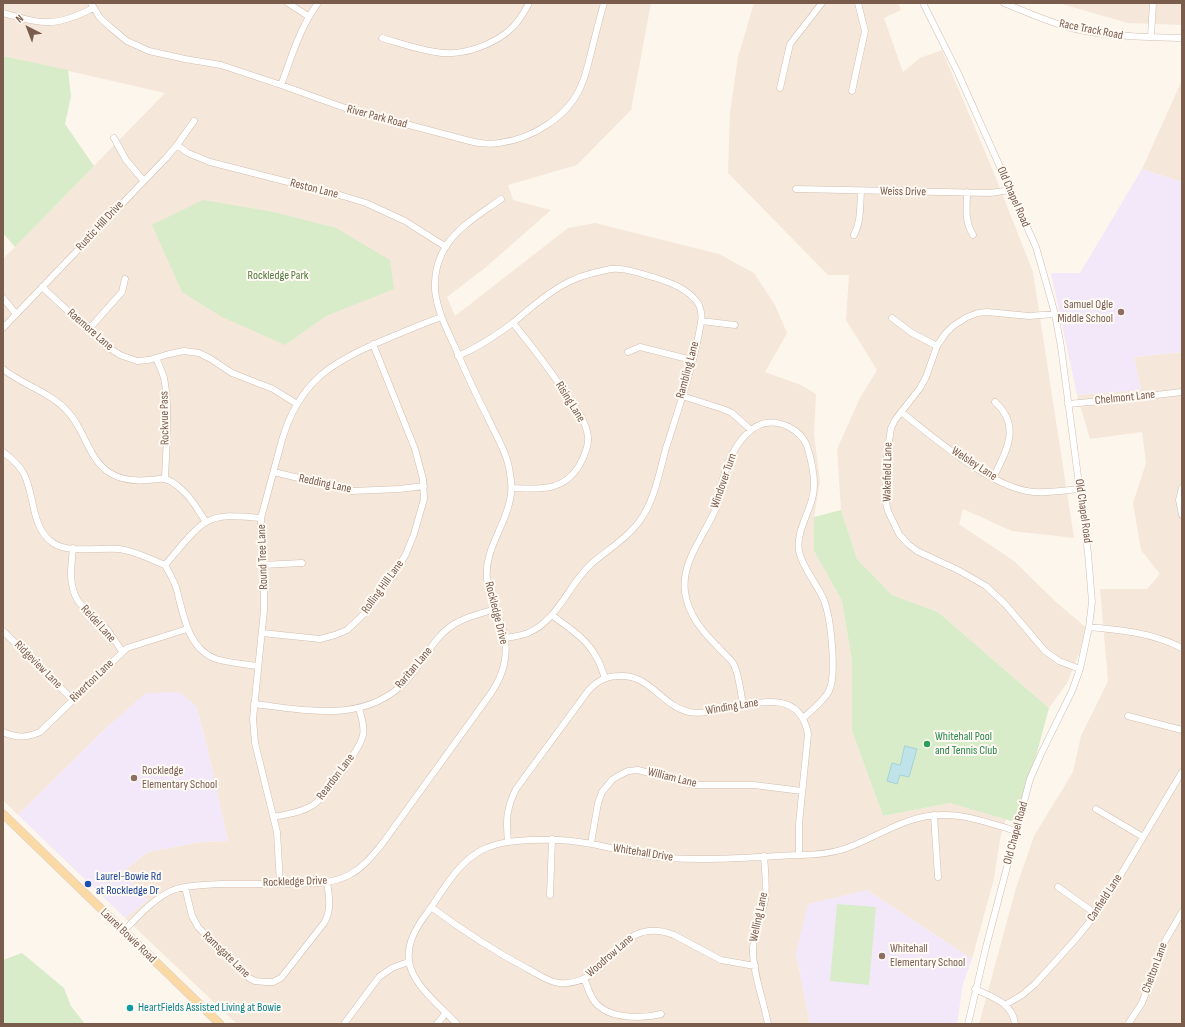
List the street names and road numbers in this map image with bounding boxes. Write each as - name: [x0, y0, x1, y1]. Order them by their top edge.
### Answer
- street label: Race Track Road: [1058, 17, 1124, 43]
- street label: River Park Road: [345, 102, 409, 132]
- street label: Old Chapel Road: [993, 165, 1033, 229]
- street label: Reston Lane: [288, 176, 340, 202]
- street label: Weiss Drive: [880, 184, 926, 200]
- street label: Rustic Hill Drive: [73, 198, 127, 254]
- street label: Raemore Lane: [64, 306, 116, 354]
- street label: Rambling Lane: [674, 340, 702, 400]
- street label: Rising Lane: [552, 379, 588, 425]
- street label: Chelmont Lane: [1094, 388, 1156, 408]
- street label: Rockvue Pass: [157, 391, 173, 445]
- street label: Wakefield Lane: [880, 442, 896, 502]
- street label: Welsley Lane: [948, 444, 1000, 484]
- street label: Windover Turn: [708, 452, 740, 510]
- street label: Redding Lane: [297, 471, 353, 497]
- street label: Old Chapel Road: [1071, 478, 1095, 544]
- street label: Round Tree Lane: [255, 524, 271, 590]
- street label: Rolling Hill Lane: [359, 557, 407, 617]
- street label: Rockledge Drive: [481, 580, 511, 646]
- street label: Reidel Lane: [77, 602, 119, 646]
- street label: Ridgeview Lane: [11, 638, 65, 692]
- street label: Raritan Lane: [392, 644, 436, 692]
- street label: Riverton Lane: [67, 657, 117, 705]
- street label: Winding Lane: [705, 696, 759, 718]
- street label: Reardon Lane: [314, 751, 358, 803]
- street label: William Lane: [646, 765, 698, 791]
- street label: Old Chapel Road: [1001, 800, 1031, 866]
- street label: Whitehall Drive: [612, 841, 674, 865]
- street label: Canfield Lane: [1084, 872, 1126, 924]
- street label: Rockledge Drive: [263, 874, 327, 890]
- street label: Welling Lane: [747, 891, 771, 943]
- street label: Laurel Bowie Road: [97, 906, 159, 966]
- street label: Ramsgate Lane: [199, 929, 253, 981]
- street label: Woodrow Lane: [583, 931, 637, 981]
- street label: Chelton Lane: [1139, 941, 1171, 995]

